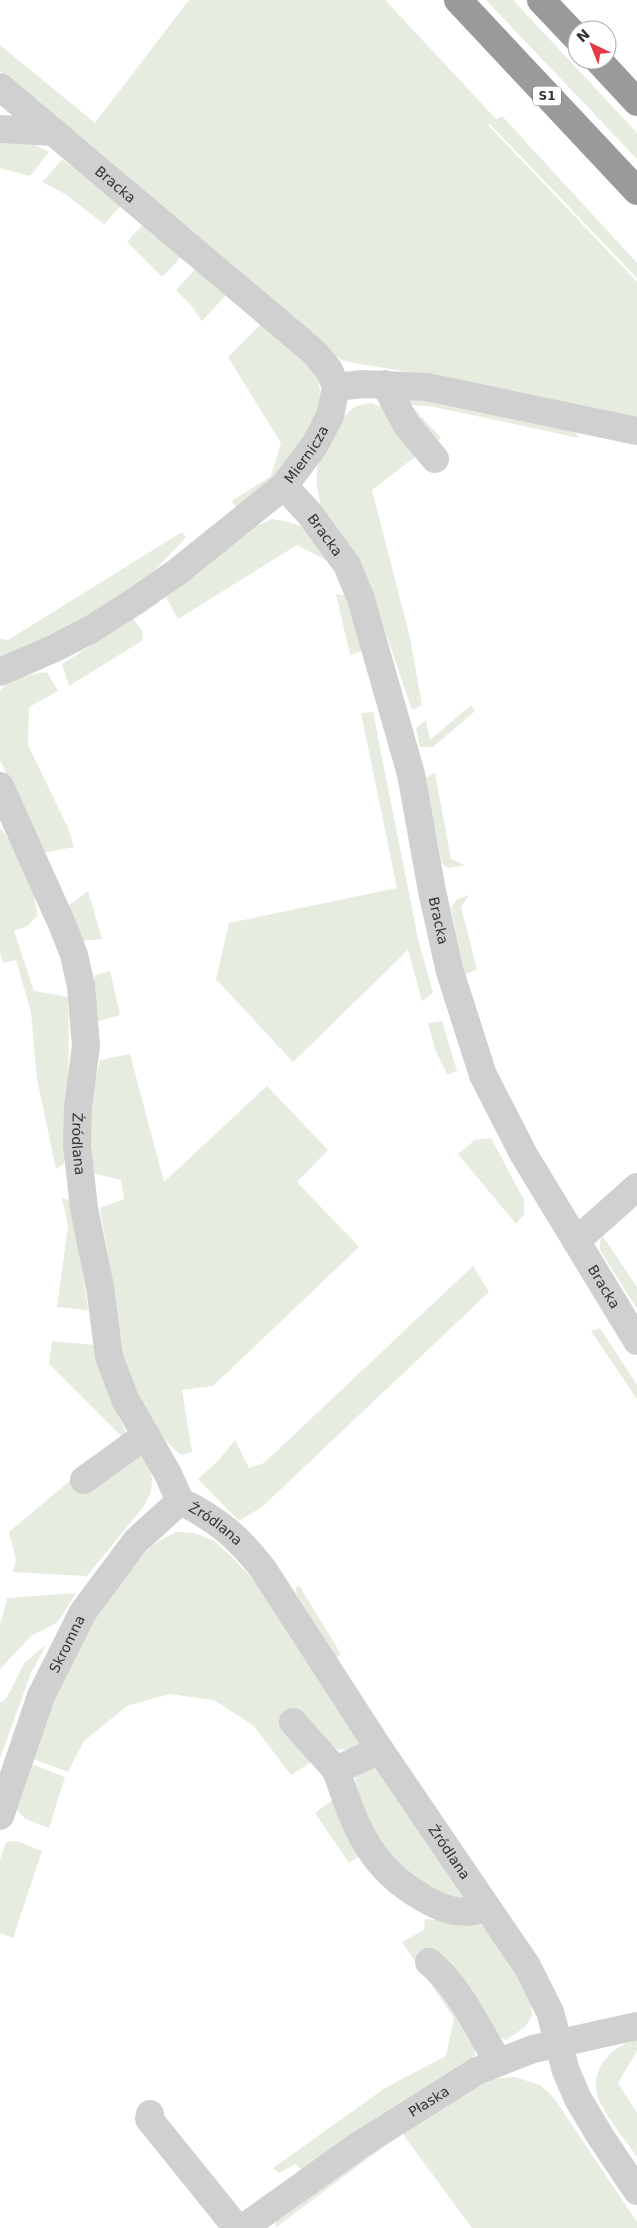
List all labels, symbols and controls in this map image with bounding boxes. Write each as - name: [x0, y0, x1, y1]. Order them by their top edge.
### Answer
- north arrow: [567, 20, 617, 70]
- text: N: [573, 26, 593, 45]
- road number: S1: [533, 86, 561, 105]
- street label: Bracka: [92, 163, 139, 206]
- street label: Miernicza: [281, 423, 331, 486]
- street label: Bracka: [304, 511, 346, 559]
- street label: Bracka: [426, 895, 452, 946]
- street label: Źródlana: [69, 1113, 88, 1176]
- street label: Bracka: [585, 1262, 623, 1311]
- street label: Źródlana: [186, 1498, 246, 1548]
- street label: Skromna: [46, 1613, 88, 1675]
- street label: Źródlana: [425, 1821, 474, 1882]
- street label: Płaska: [406, 2083, 452, 2120]

